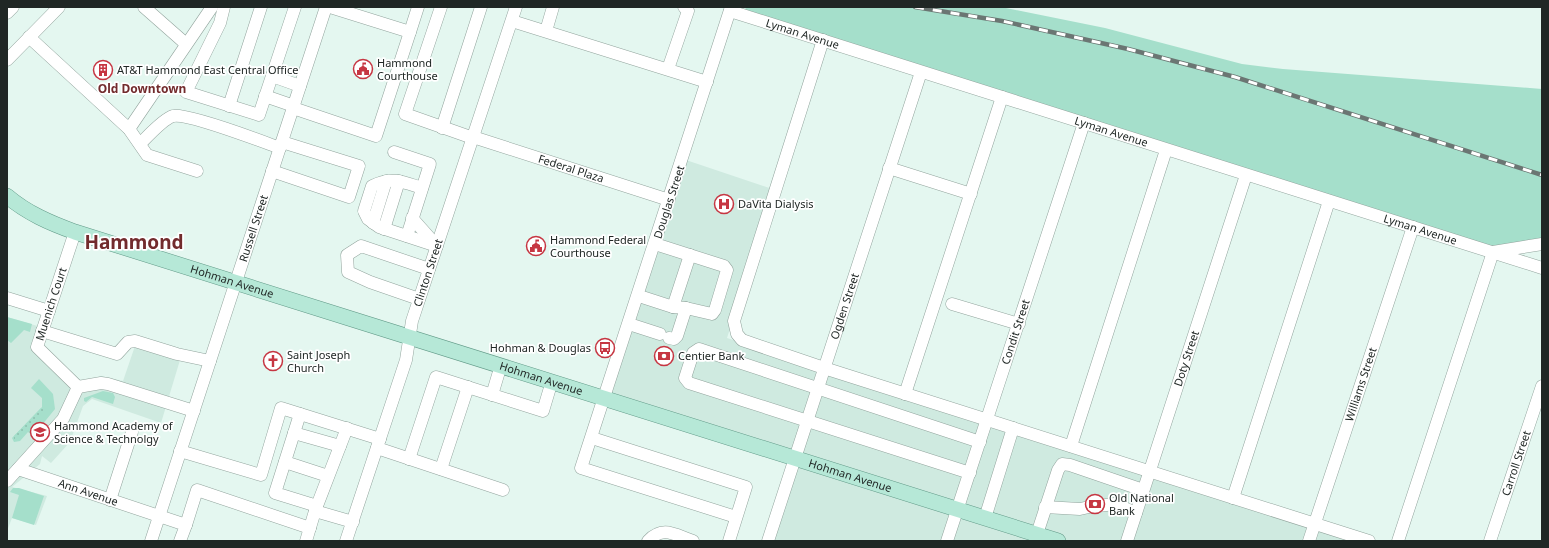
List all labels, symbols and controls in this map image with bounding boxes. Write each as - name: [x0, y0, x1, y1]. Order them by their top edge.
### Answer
- street label: Lyman Avenue: [764, 15, 841, 52]
- place label: Hammond Courthouse: [377, 55, 438, 83]
- public building icon: Hammond Courthouse: [352, 58, 374, 80]
- building icon: AT&T Hammond East Central Office: [92, 59, 114, 81]
- place label: AT&T Hammond East Central Office: [117, 62, 298, 77]
- district label: Old Downtown: [98, 80, 186, 97]
- street label: Lyman Avenue: [1073, 113, 1150, 150]
- street label: Federal Plaza: [536, 150, 606, 186]
- street label: Douglas Street: [650, 163, 687, 240]
- street label: Russell Street: [235, 193, 271, 264]
- hospital icon: DaVita Dialysis: [713, 193, 735, 215]
- place label: DaVita Dialysis: [738, 196, 814, 211]
- street label: Lyman Avenue: [1382, 210, 1459, 248]
- district label: Hammond: [84, 229, 184, 255]
- place label: Hammond Federal Courthouse: [550, 232, 646, 260]
- public building icon: Hammond Federal Courthouse: [525, 235, 547, 257]
- street label: Clinton Street: [409, 237, 446, 308]
- street label: Hohman Avenue: [189, 261, 276, 301]
- street label: Muenich Court: [32, 265, 69, 343]
- street label: Ogden Street: [826, 271, 862, 341]
- street label: Condit Street: [997, 297, 1033, 366]
- street label: Doty Street: [1170, 328, 1202, 388]
- bus stop icon: Hohman & Douglas: [594, 337, 616, 359]
- place label: Hohman & Douglas: [490, 340, 591, 355]
- bank icon: Centier Bank: [653, 345, 675, 367]
- street label: Williams Street: [1341, 345, 1380, 423]
- place label: Saint Joseph Church: [287, 347, 350, 375]
- place label: Centier Bank: [678, 348, 744, 363]
- church icon: Saint Joseph Church: [262, 350, 284, 372]
- street label: Hohman Avenue: [498, 358, 585, 398]
- place label: Hammond Academy of Science & Technolgy: [54, 418, 174, 446]
- school or university icon: Hammond Academy of Science & Technolgy: [29, 421, 51, 443]
- street label: Carroll Street: [1498, 428, 1534, 498]
- street label: Hohman Avenue: [807, 455, 894, 495]
- street label: Ann Avenue: [56, 475, 120, 509]
- place label: Old National Bank: [1109, 490, 1174, 518]
- bank icon: Old National Bank: [1084, 493, 1106, 515]

